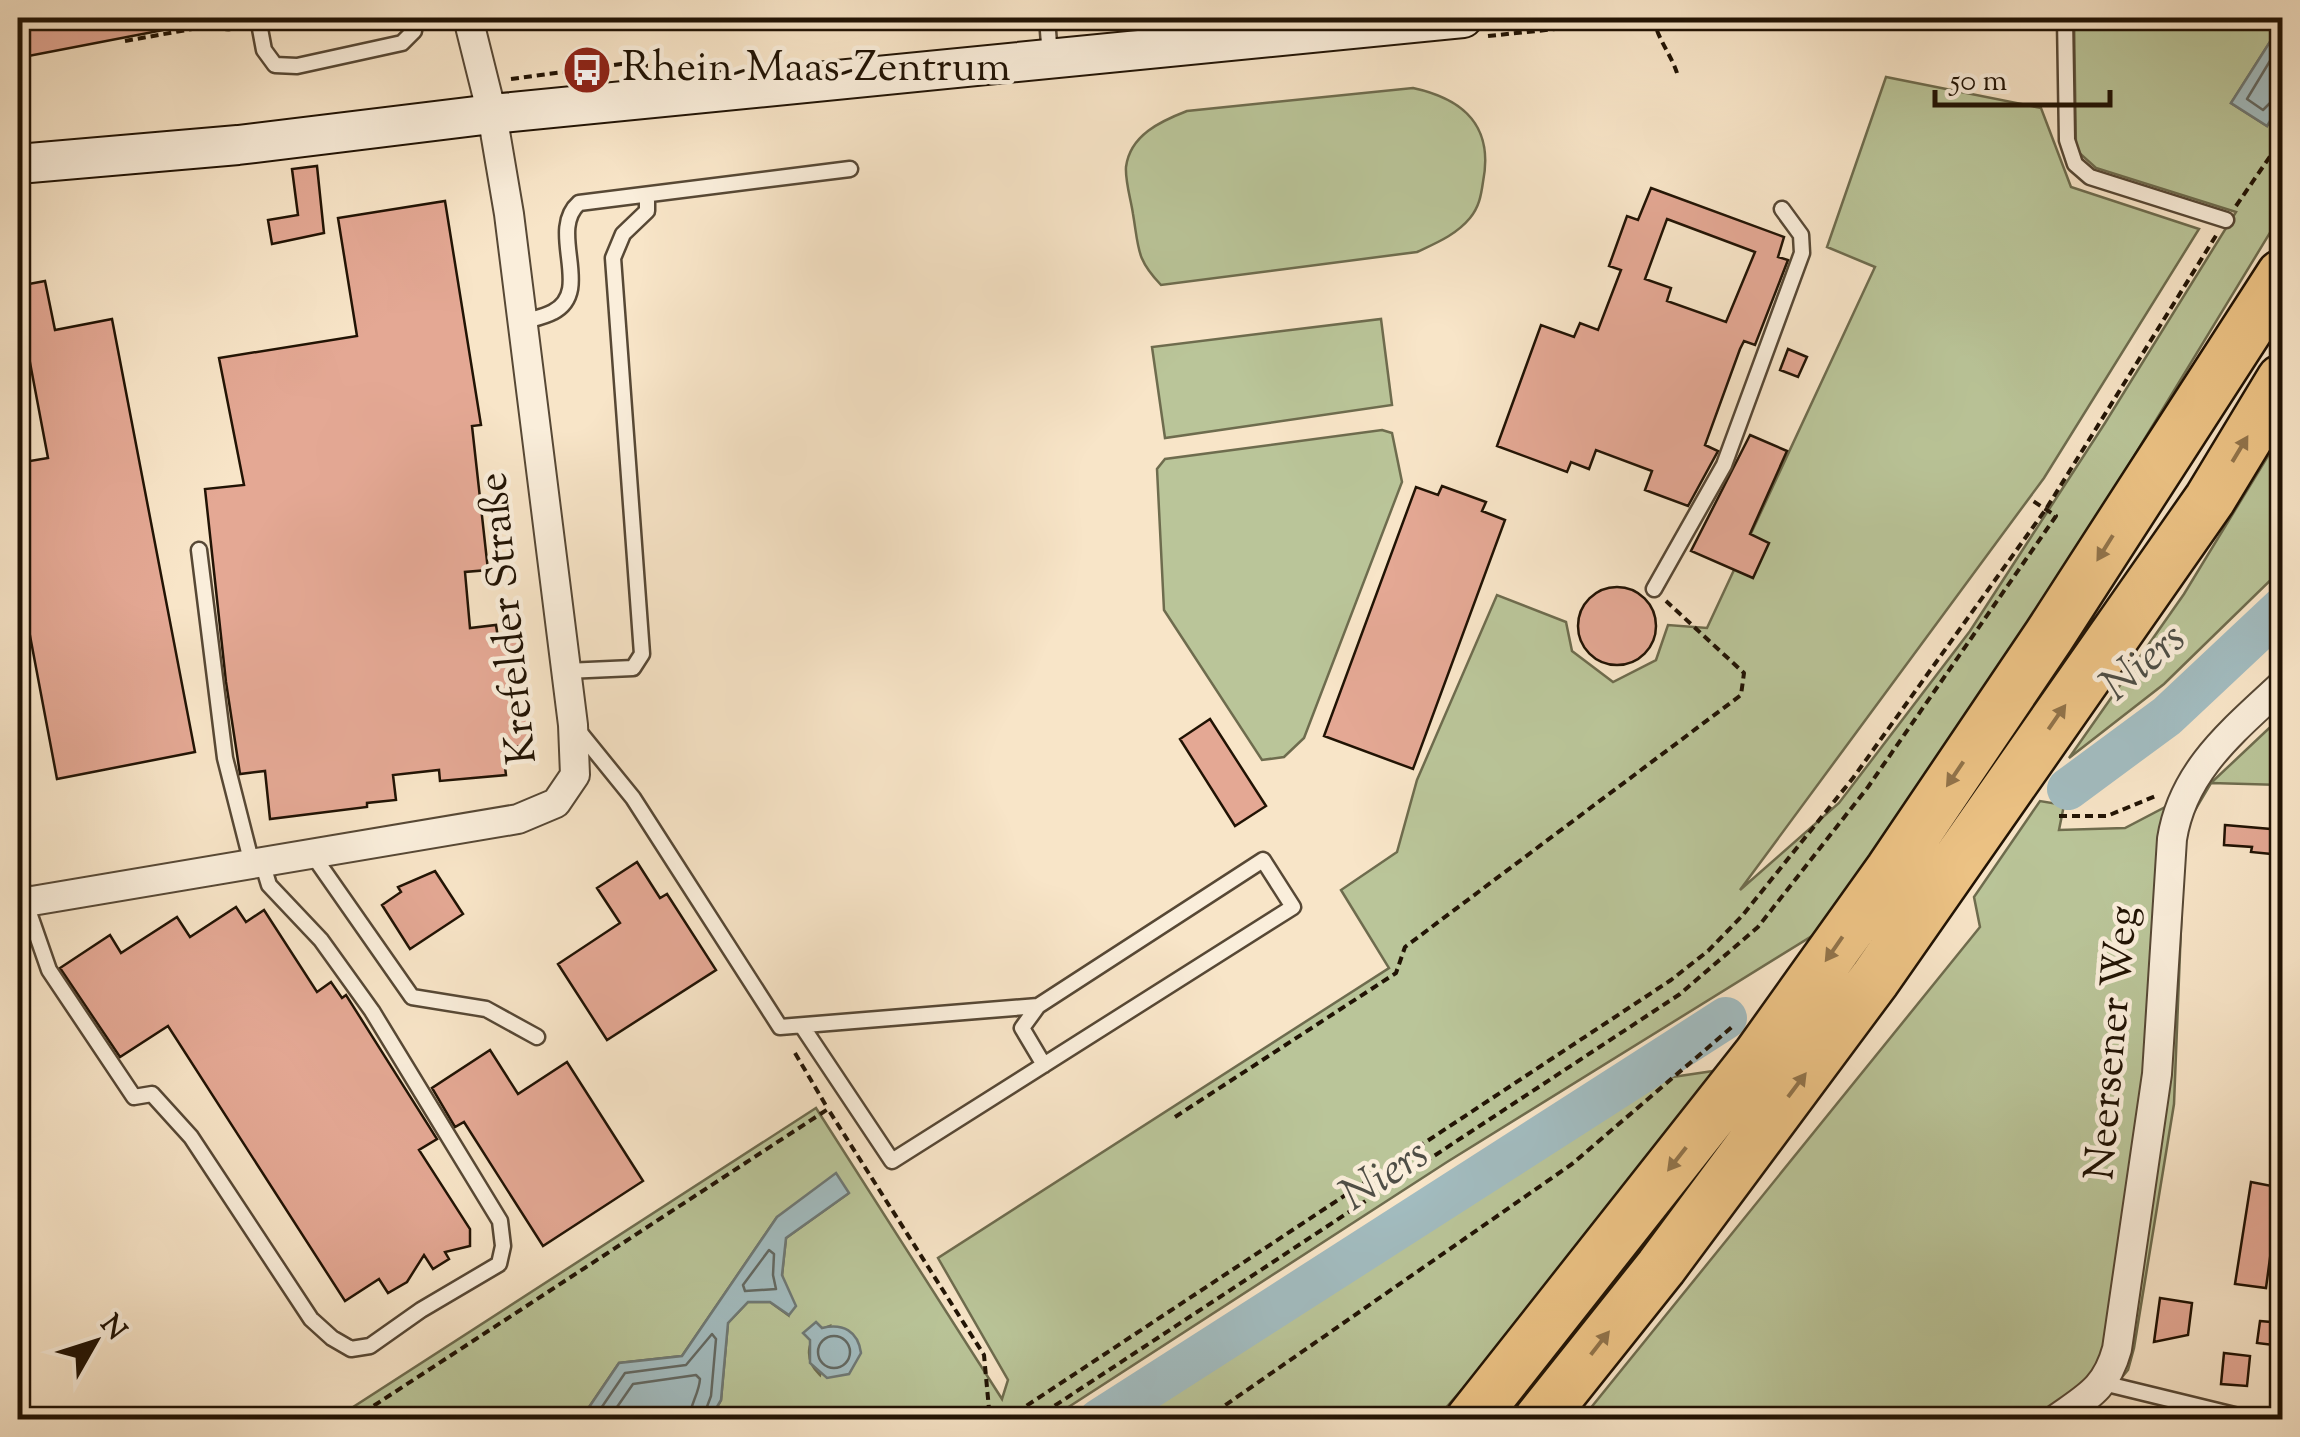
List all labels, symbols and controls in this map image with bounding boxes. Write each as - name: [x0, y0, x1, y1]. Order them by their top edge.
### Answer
- place label: Rhein-Maas-Zentrum: [622, 40, 1011, 100]
- bus stop icon: Rhein-Maas-Zentrum: [561, 44, 613, 96]
- scale bar: [1935, 45, 2110, 107]
- text: 50 m: [1948, 61, 2008, 104]
- one-way arrow: [2231, 435, 2249, 463]
- street label: Krefelder Straße: [465, 469, 555, 767]
- one-way arrow: [2096, 534, 2114, 562]
- water label: Niers: [2088, 609, 2202, 719]
- one-way arrow: [2047, 704, 2066, 730]
- one-way arrow: [1946, 761, 1965, 788]
- street label: Neersener Weg: [2072, 903, 2156, 1183]
- one-way arrow: [1825, 936, 1844, 963]
- one-way arrow: [1786, 1071, 1806, 1098]
- water label: Niers: [1329, 1124, 1443, 1230]
- one-way arrow: [1666, 1146, 1687, 1172]
- north arrow: [45, 1292, 145, 1392]
- text: N: [90, 1307, 135, 1349]
- one-way arrow: [1589, 1331, 1610, 1356]

